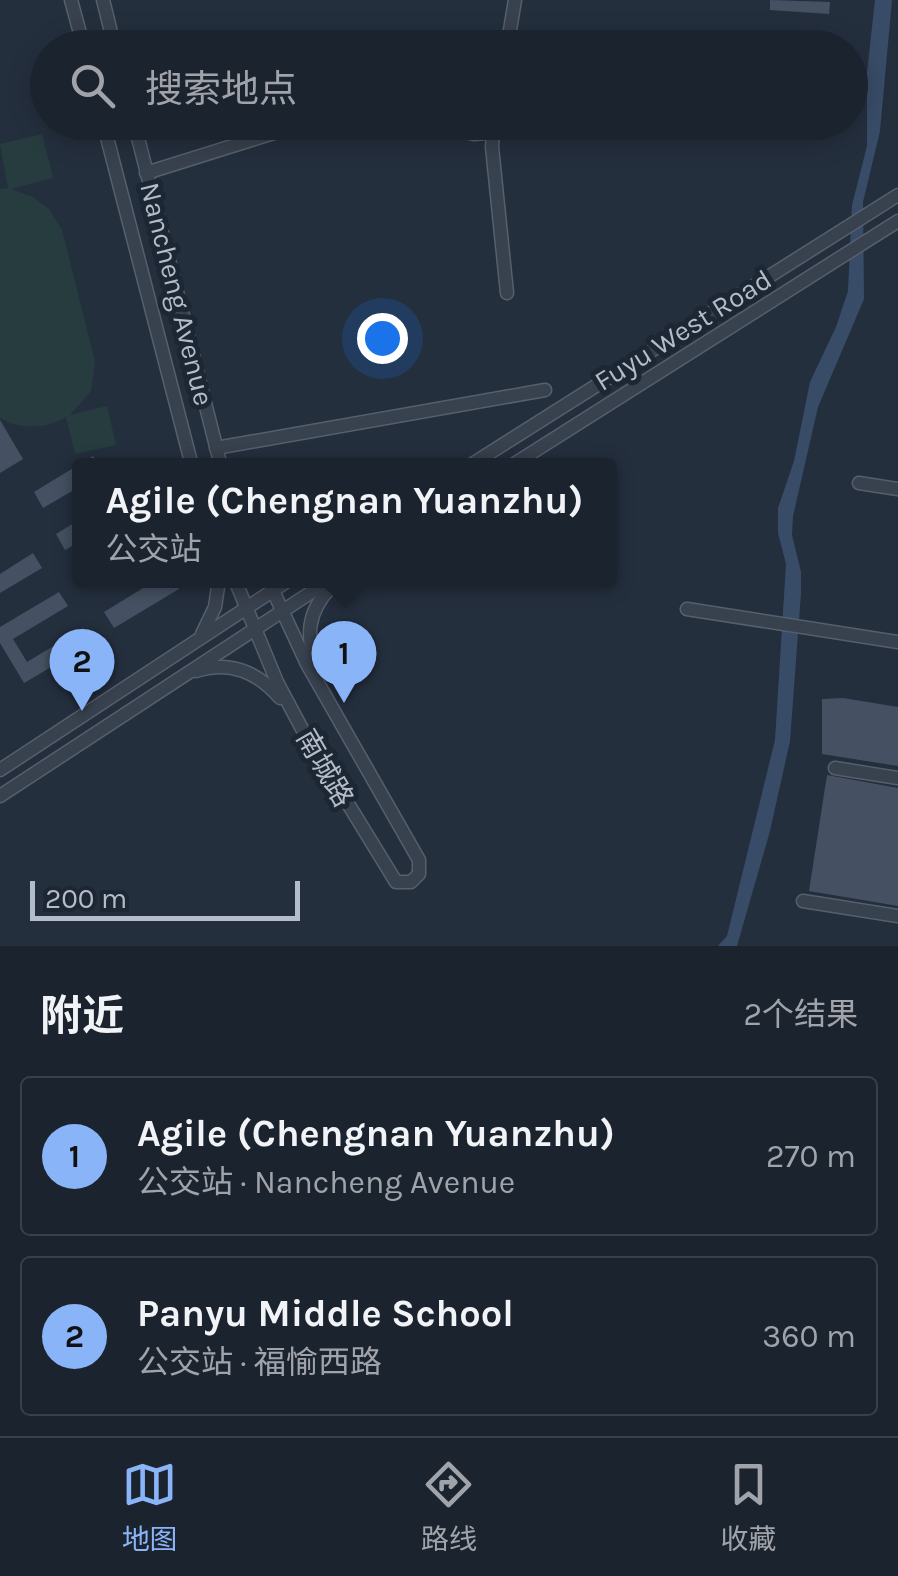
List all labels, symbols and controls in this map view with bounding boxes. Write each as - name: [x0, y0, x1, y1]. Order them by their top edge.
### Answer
- search box: [30, 30, 868, 140]
- icon: search: [65, 58, 120, 113]
- text: 搜索地点: [145, 67, 297, 112]
- street label: Nancheng Avenue: [133, 179, 221, 409]
- street label: Fuyu West Road: [588, 262, 778, 398]
- your location: [357, 313, 408, 364]
- popup: [72, 458, 617, 588]
- text: Agile (Chengnan Yuanzhu): [105, 478, 584, 523]
- text: 公交站: [105, 531, 202, 568]
- pin: 1: [312, 620, 376, 703]
- pin: 2: [49, 628, 114, 711]
- street label: 南城路: [290, 723, 360, 813]
- scale bar: [30, 876, 300, 920]
- text: 200 m: [45, 882, 127, 915]
- text: 附近: [40, 991, 124, 1041]
- text: 2个结果: [743, 996, 858, 1033]
- text: Agile (Chengnan Yuanzhu): [137, 1111, 615, 1156]
- text: 1: [69, 1138, 80, 1175]
- text: 270 m: [766, 1138, 856, 1175]
- text: 公交站 · Nancheng Avenue: [137, 1164, 515, 1201]
- text: Panyu Middle School: [137, 1291, 514, 1336]
- text: 2: [65, 1318, 84, 1355]
- text: 360 m: [762, 1318, 856, 1355]
- text: 公交站 · 福愉西路: [137, 1344, 382, 1381]
- tab: 地图: [122, 1457, 178, 1557]
- tab: 路线: [421, 1457, 477, 1557]
- tab: 收藏: [720, 1457, 776, 1557]

